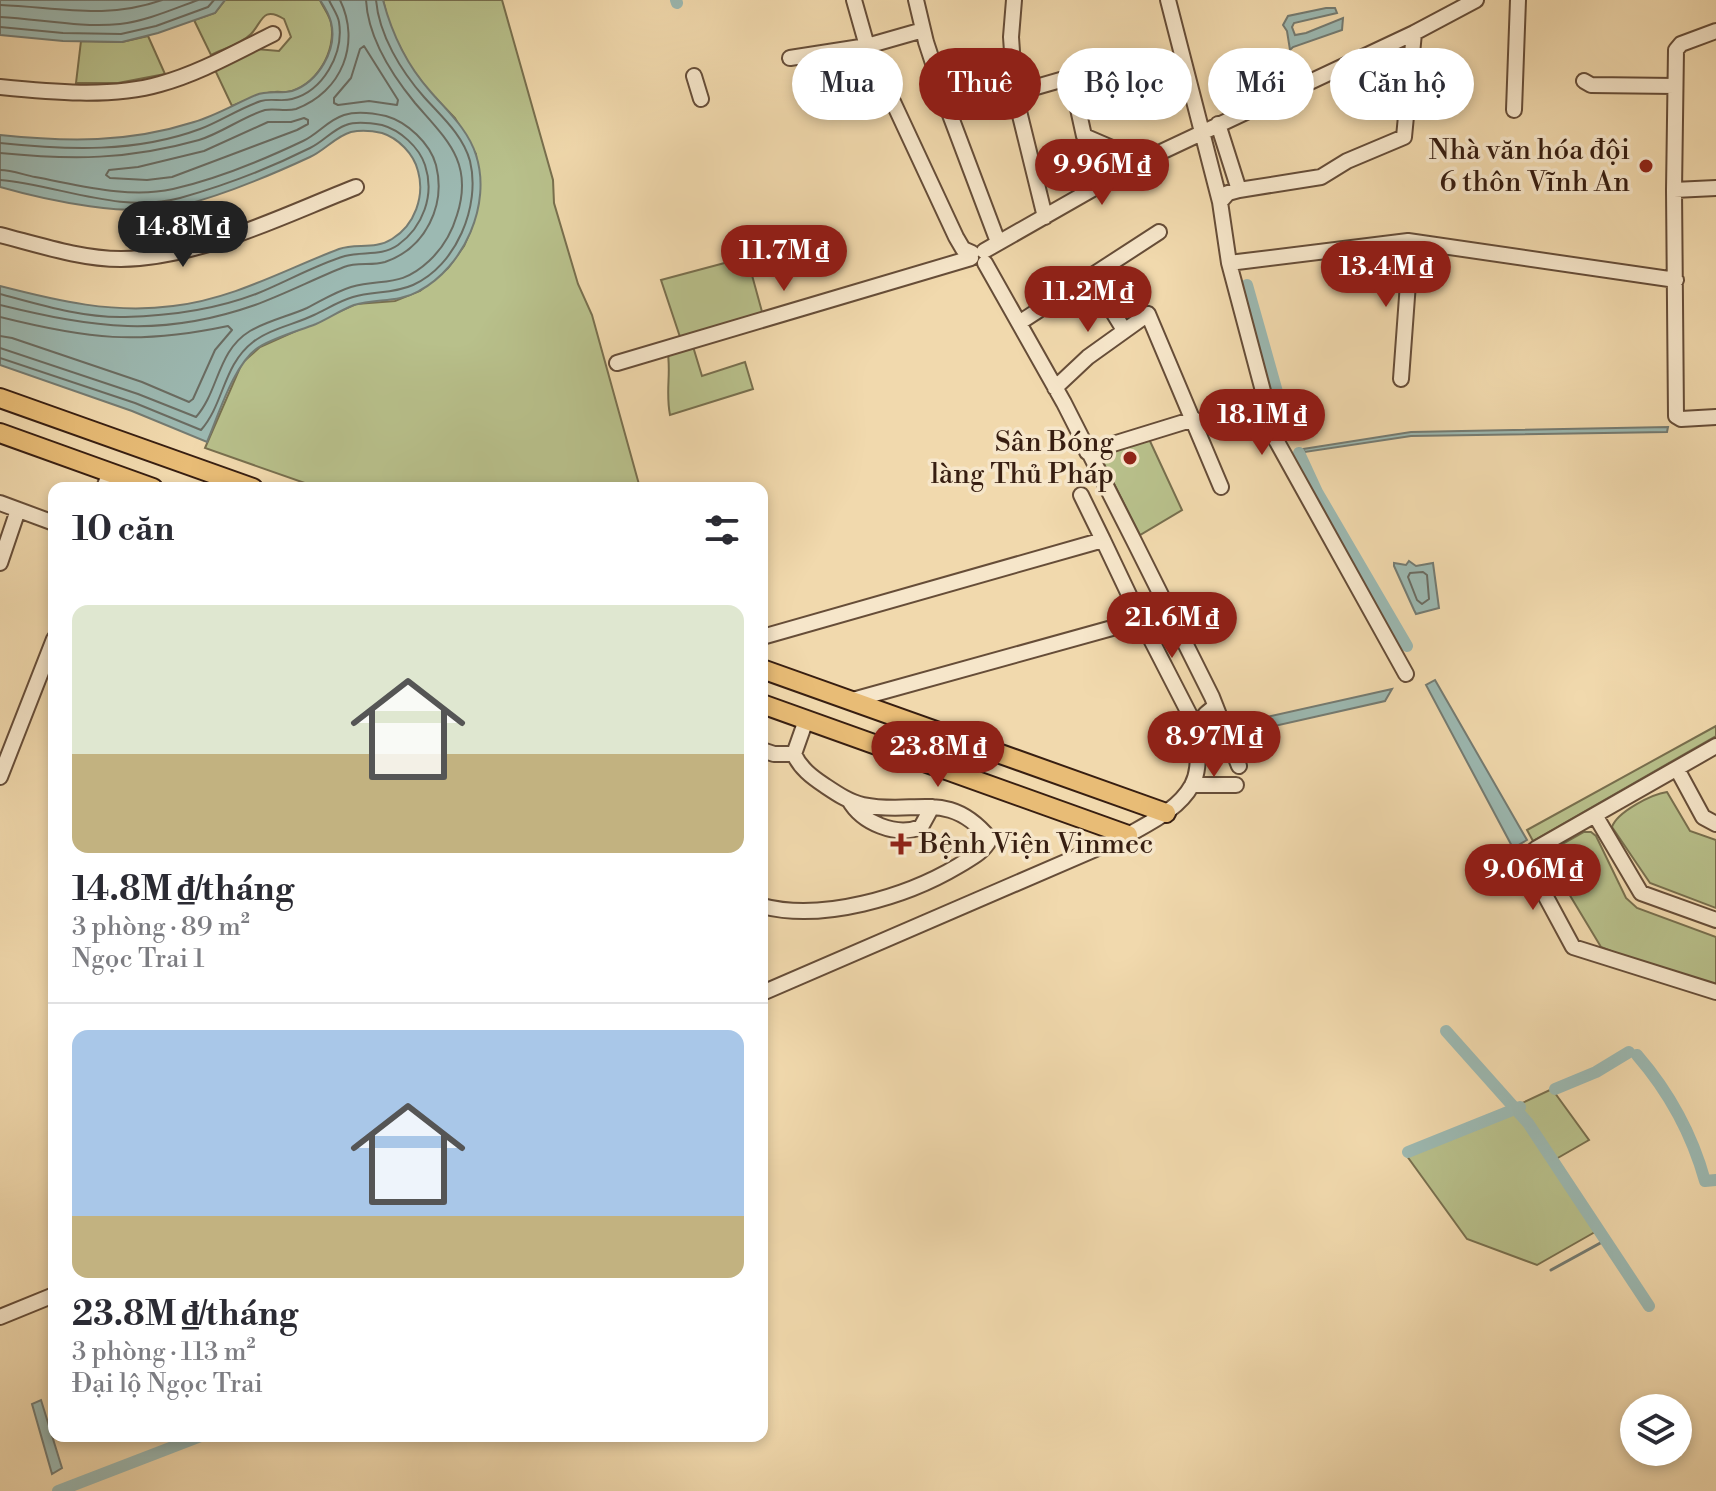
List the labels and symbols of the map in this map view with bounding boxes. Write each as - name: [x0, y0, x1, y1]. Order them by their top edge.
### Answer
- place label: Nhà văn hóa đội 6 thôn Vĩnh An: [1429, 133, 1630, 200]
- pin: 9.96M ₫: [1028, 139, 1176, 207]
- marker: Nhà văn hóa đội 6 thôn Vĩnh An: [1637, 157, 1655, 175]
- pin: 14.8M ₫: [109, 201, 257, 269]
- pin: 11.7M ₫: [710, 225, 858, 293]
- pin: 13.4M ₫: [1312, 241, 1460, 309]
- pin: 11.2M ₫: [1014, 266, 1162, 334]
- pin: 18.1M ₫: [1188, 389, 1336, 457]
- place label: Sân Bóng làng Thủ Pháp: [931, 425, 1114, 492]
- marker: Sân Bóng làng Thủ Pháp: [1121, 449, 1139, 467]
- pin: 21.6M ₫: [1098, 592, 1246, 660]
- pin: 8.97M ₫: [1140, 711, 1288, 779]
- pin: 23.8M ₫: [864, 721, 1012, 789]
- place label: Bệnh Viện Vinmec: [918, 827, 1153, 862]
- marker: Bệnh Viện Vinmec: [890, 833, 912, 855]
- pin: 9.06M ₫: [1459, 844, 1607, 912]

